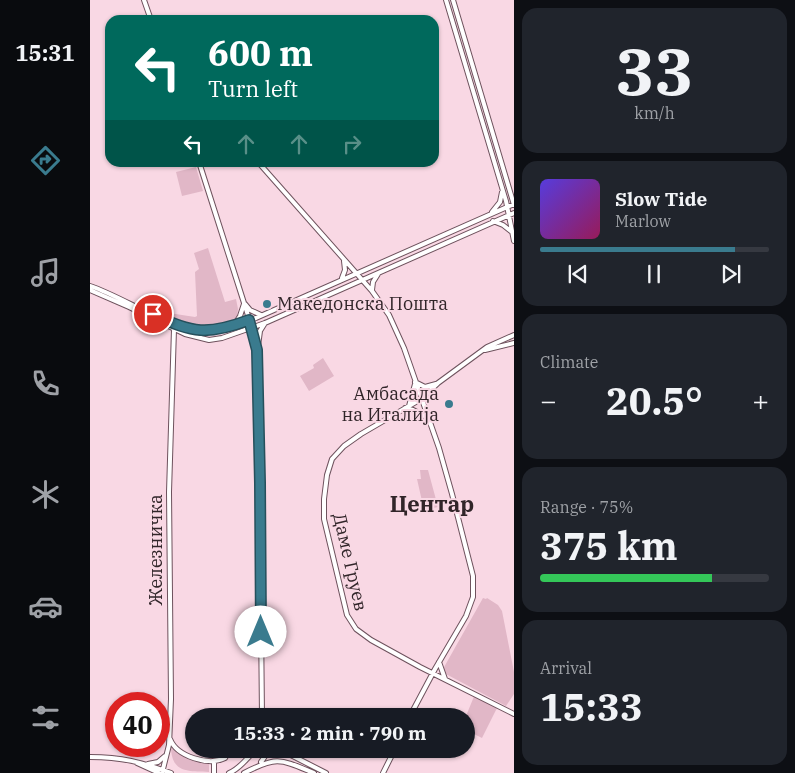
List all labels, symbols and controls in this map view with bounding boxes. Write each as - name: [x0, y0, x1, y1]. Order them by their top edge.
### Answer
- text: 33: [615, 28, 694, 113]
- text: 600 m: [208, 30, 313, 76]
- icon: left: [125, 35, 190, 100]
- text: 15:31: [15, 38, 75, 67]
- text: Turn left: [208, 74, 298, 103]
- text: km/h: [634, 103, 675, 123]
- icon: left: [179, 130, 207, 158]
- icon: ahead: [232, 130, 260, 158]
- icon: ahead: [285, 130, 313, 158]
- icon: right: [338, 130, 366, 158]
- icon: directions: [28, 143, 63, 178]
- text: Slow Tide: [615, 187, 707, 211]
- text: Marlow: [615, 211, 671, 231]
- icon: music: [28, 255, 63, 290]
- icon: previous: [564, 260, 592, 288]
- icon: pause: [640, 260, 668, 288]
- icon: next: [717, 260, 745, 288]
- place label: Македонска Пошта: [277, 292, 448, 315]
- pin: [132, 293, 174, 335]
- marker: Македонска Пошта: [261, 298, 273, 310]
- icon: arrive: [139, 300, 167, 328]
- text: Climate: [540, 352, 598, 372]
- icon: phone: [28, 366, 63, 401]
- text: 20.5°: [606, 376, 703, 425]
- place label: Амбасада на Италија: [341, 382, 439, 426]
- text: −: [540, 382, 557, 419]
- text: +: [752, 382, 769, 419]
- marker: Амбасада на Италија: [443, 398, 455, 410]
- icon: climate: [28, 477, 63, 512]
- district label: Центар: [390, 489, 474, 518]
- street label: Железничка: [144, 494, 167, 606]
- text: Range · 75%: [540, 497, 633, 517]
- street label: Даме Груев: [328, 511, 373, 613]
- text: 375 km: [540, 521, 678, 570]
- icon: car: [28, 589, 63, 624]
- position arrow: [234, 605, 286, 657]
- text: Arrival: [540, 658, 592, 678]
- text: 15:33: [540, 682, 643, 731]
- speed limit sign: 40: [105, 692, 170, 757]
- icon: filters: [28, 700, 63, 735]
- text: 15:33 · 2 min · 790 m: [234, 721, 426, 745]

